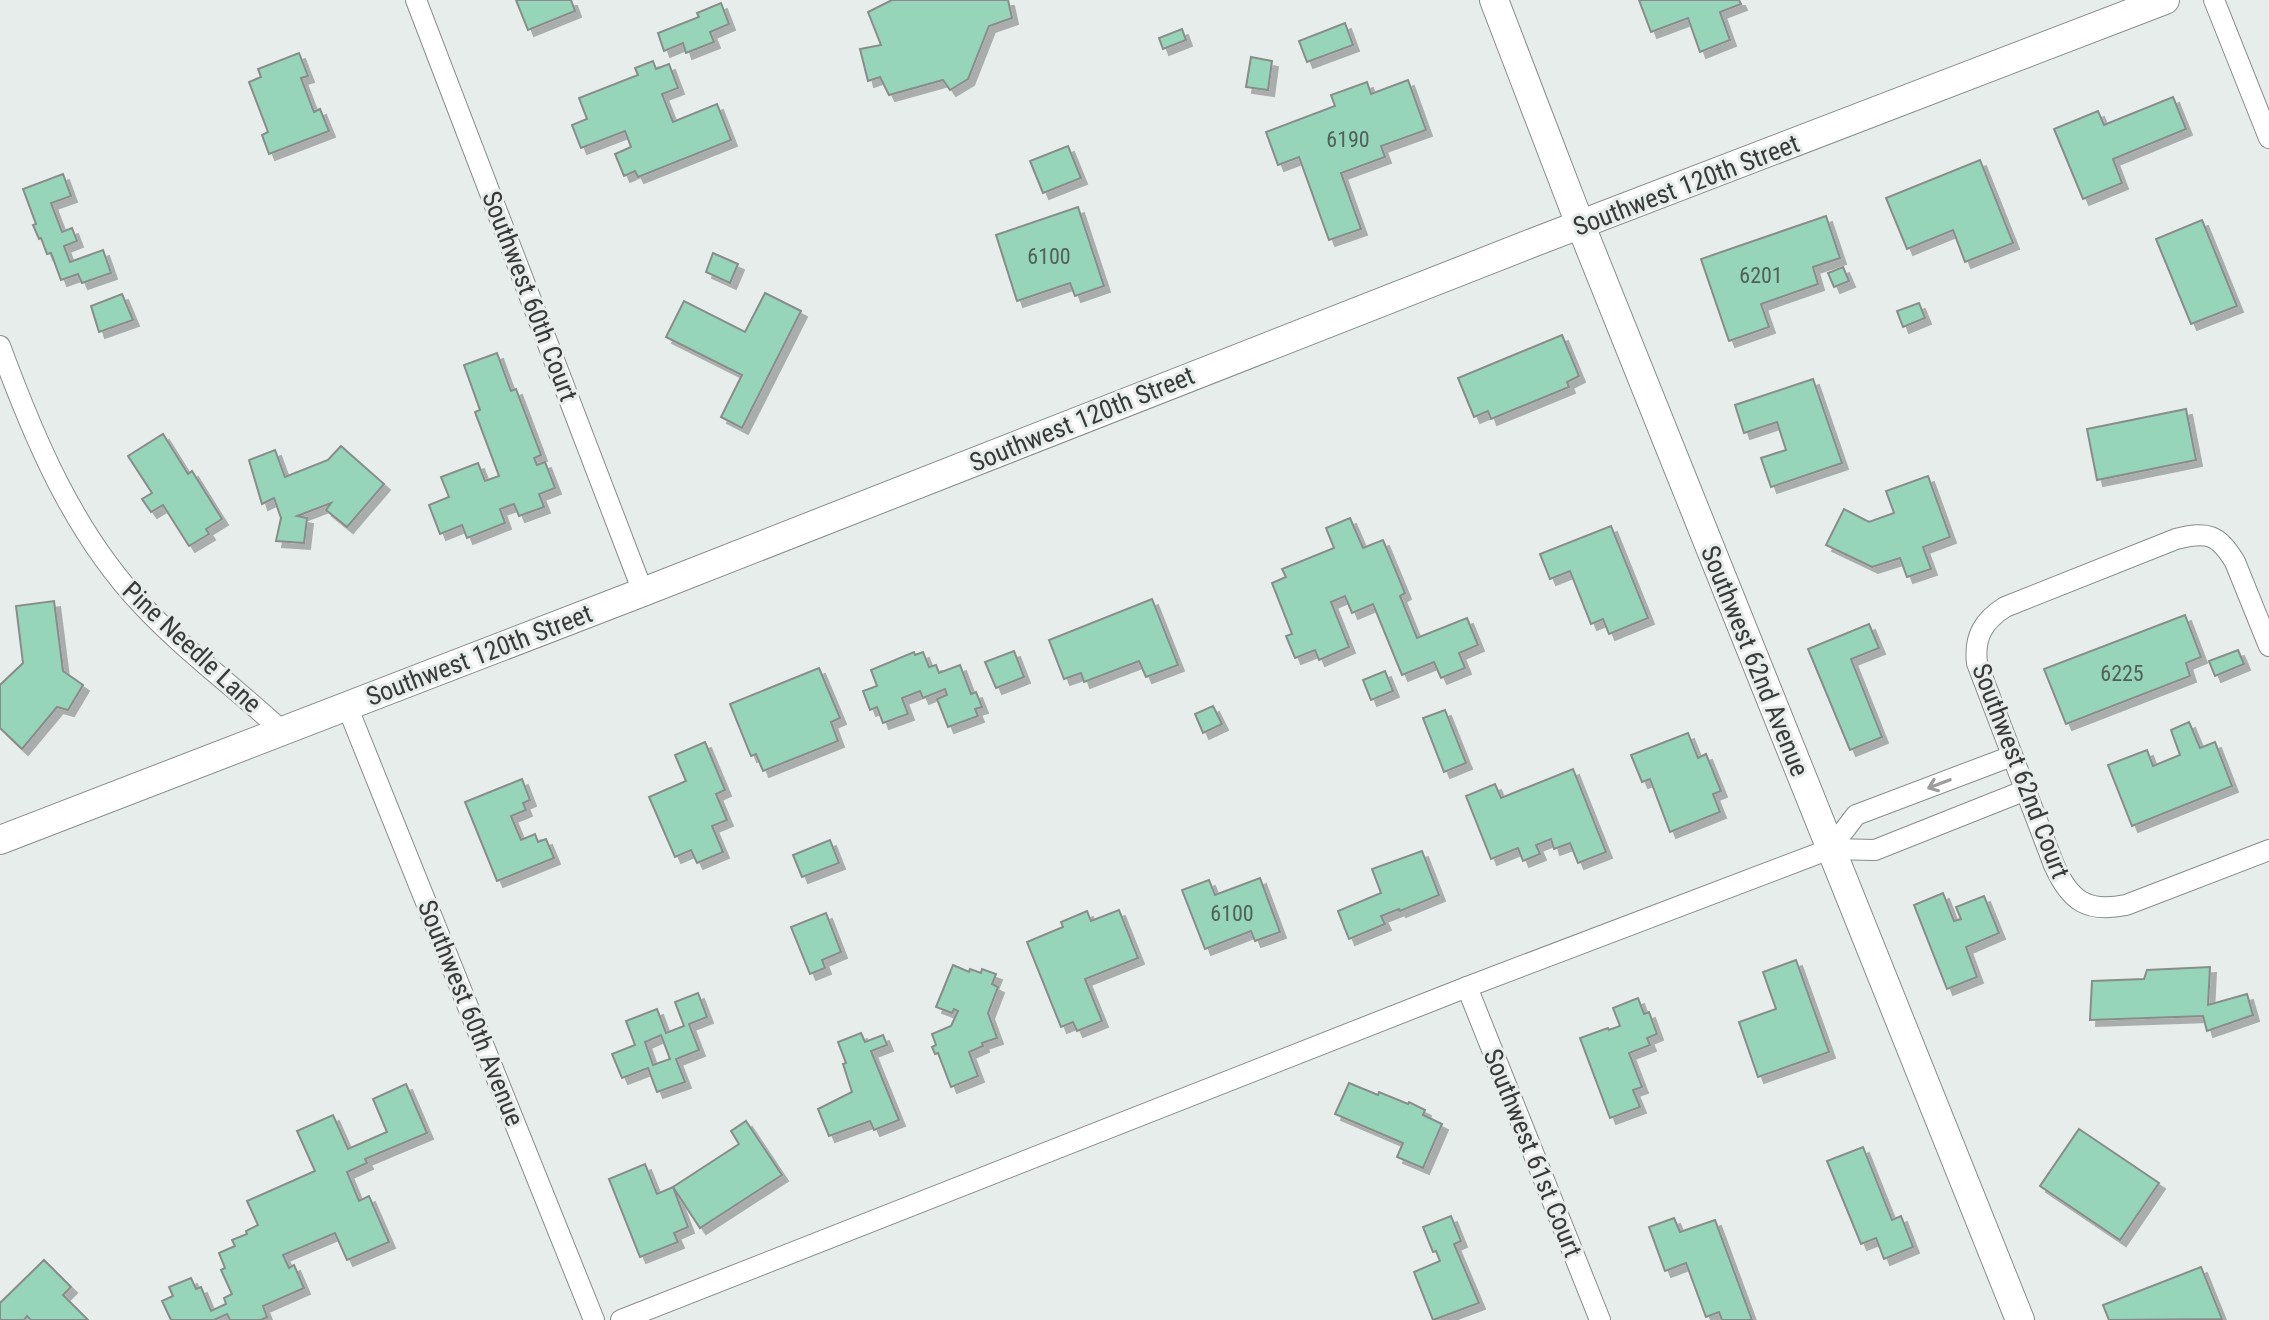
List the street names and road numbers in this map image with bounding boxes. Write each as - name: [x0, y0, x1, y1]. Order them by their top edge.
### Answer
- street label: Southwest 120th Street: [1569, 128, 1803, 242]
- street label: Southwest 60th Court: [476, 187, 584, 405]
- street label: Southwest 120th Street: [965, 360, 1199, 478]
- street label: Southwest 62nd Avenue: [1695, 541, 1815, 781]
- street label: Pine Needle Lane: [117, 575, 267, 719]
- street label: Southwest 120th Street: [362, 598, 596, 712]
- street label: Southwest 62nd Court: [1966, 659, 2076, 883]
- street label: Southwest 60th Avenue: [412, 896, 530, 1130]
- street label: Southwest 61st Court: [1478, 1045, 1588, 1261]

